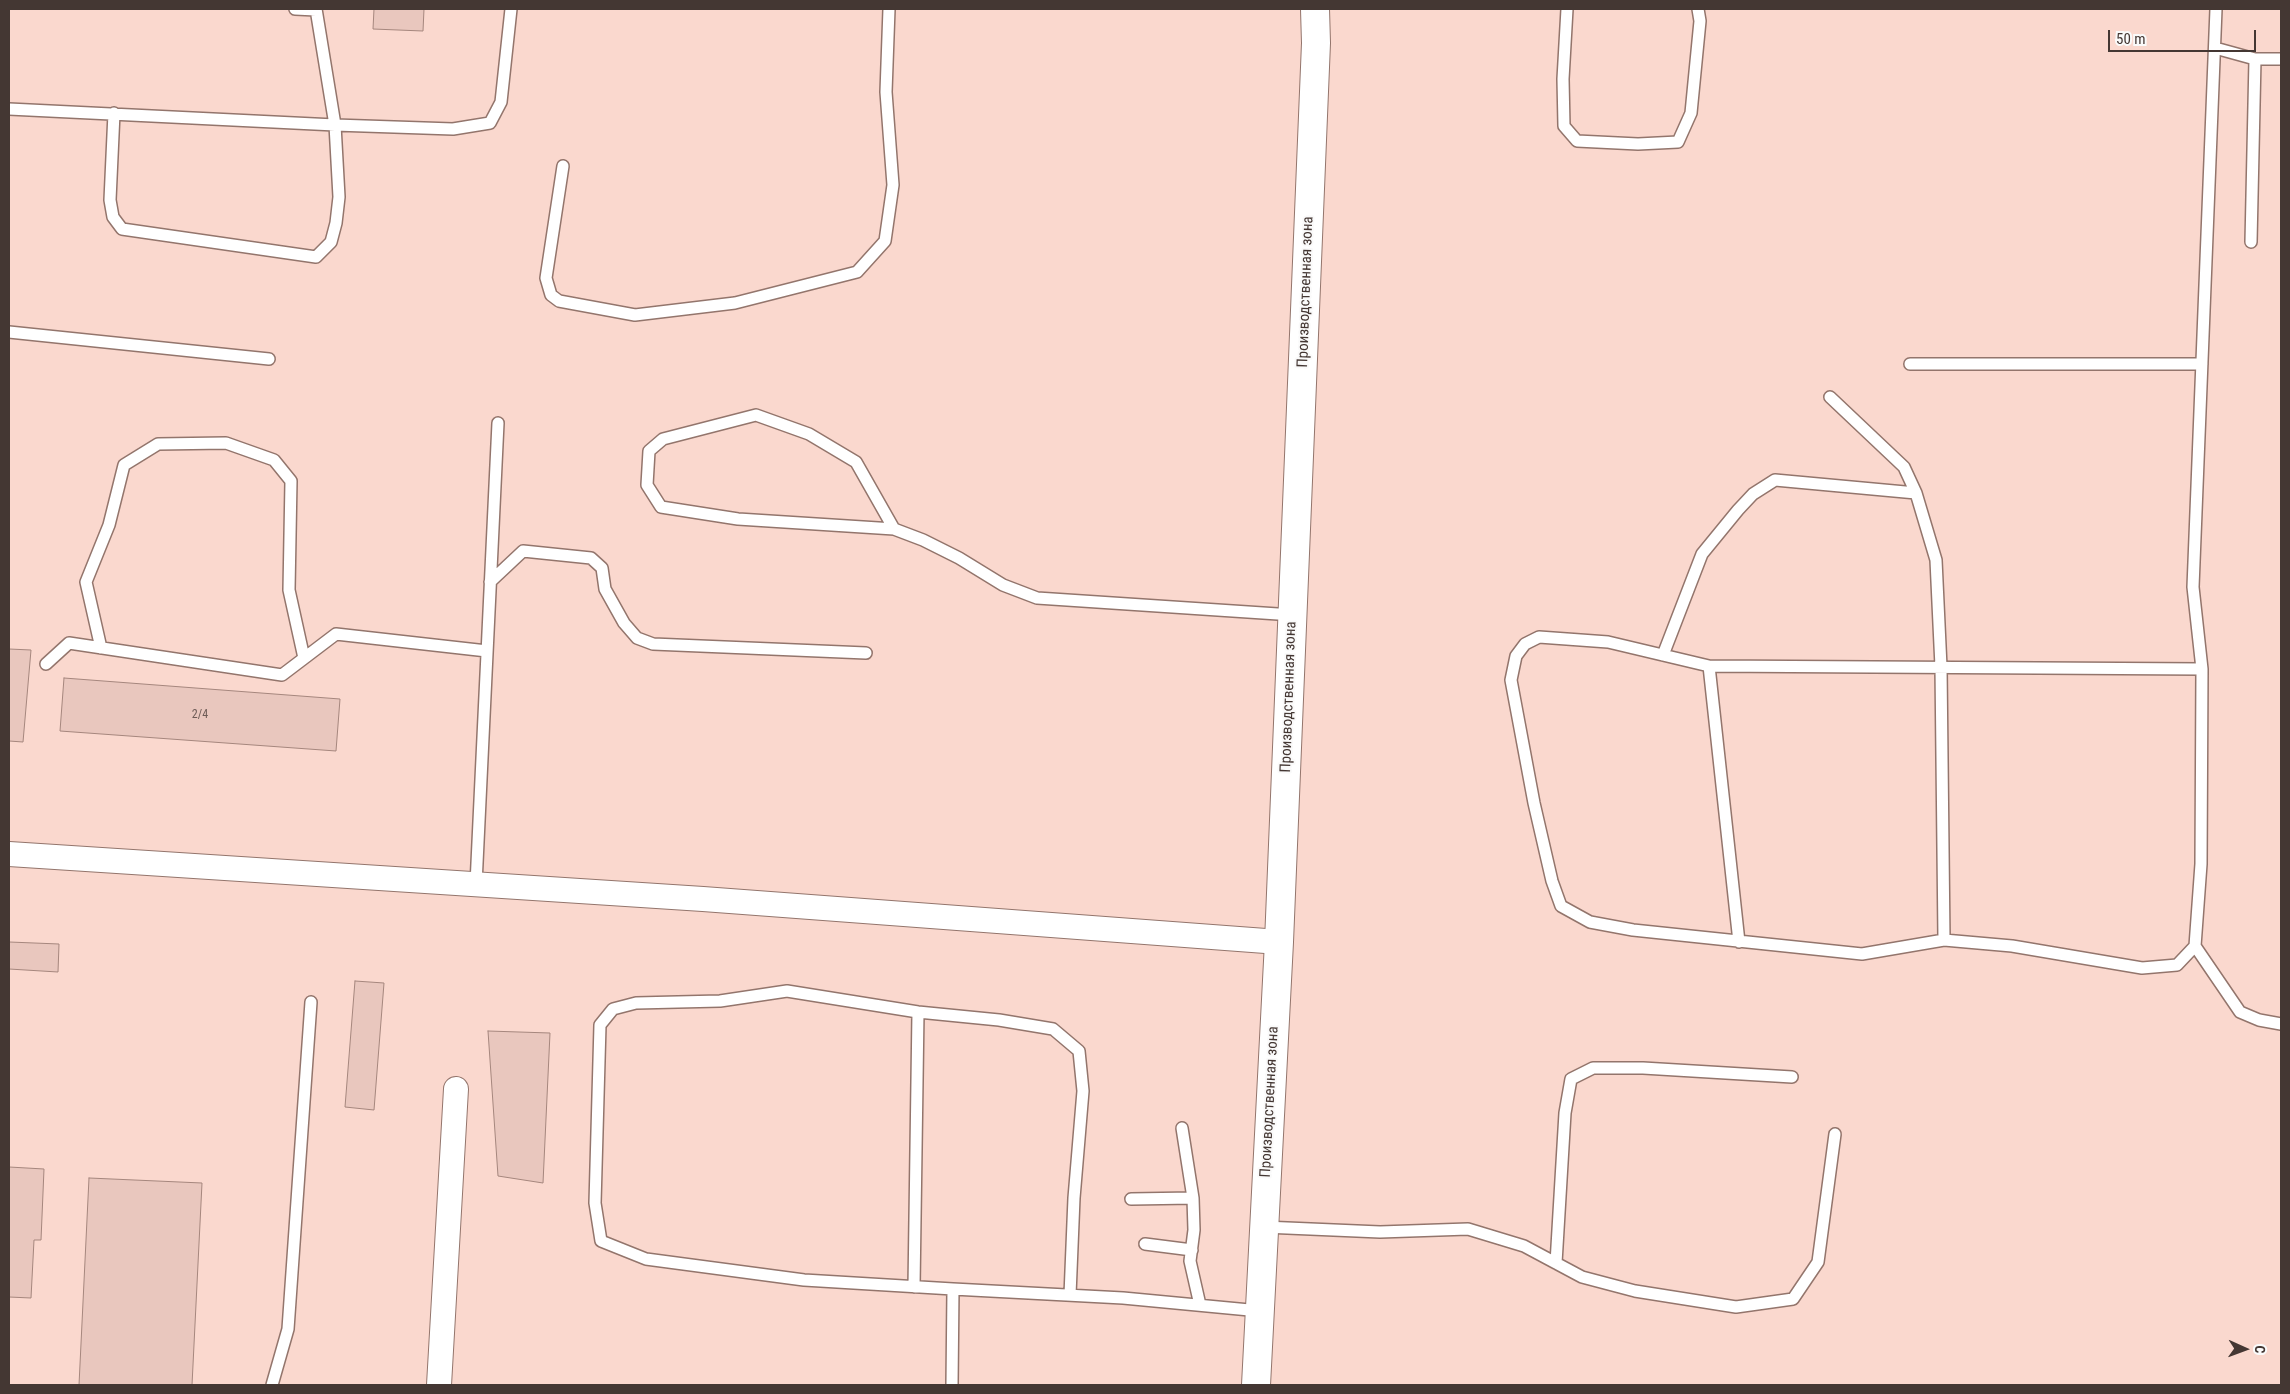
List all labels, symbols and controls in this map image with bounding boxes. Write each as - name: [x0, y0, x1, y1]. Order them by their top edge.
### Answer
- scale bar: [2110, 20, 2258, 52]
- text: 50 m: [2116, 30, 2146, 48]
- street label: Производственная зона: [1294, 216, 1318, 368]
- street label: Производственная зона: [1277, 621, 1301, 773]
- house number: 2/4: [192, 708, 208, 722]
- street label: Производственная зона: [1257, 1026, 1283, 1178]
- north arrow: [2220, 1324, 2270, 1374]
- text: С: [2252, 1345, 2268, 1354]

